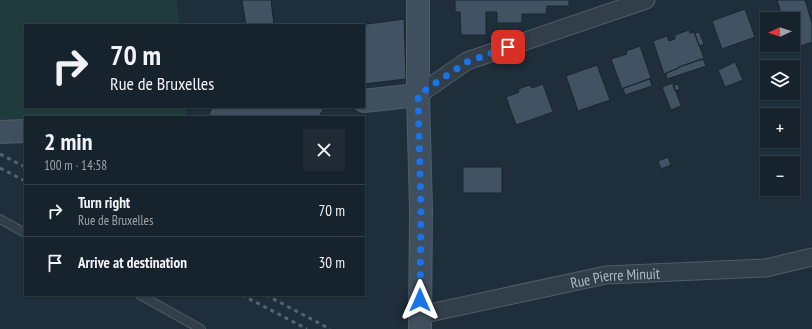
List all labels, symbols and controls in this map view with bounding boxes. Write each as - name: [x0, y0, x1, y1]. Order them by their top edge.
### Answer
- north arrow: [760, 12, 800, 52]
- map controls: [760, 12, 800, 196]
- pin: [491, 30, 525, 64]
- text: 70 m: [110, 36, 161, 73]
- icon: arrive: [497, 36, 519, 58]
- icon: right: [44, 40, 96, 92]
- button: layers: [760, 60, 800, 100]
- text: Rue de Bruxelles: [110, 72, 214, 95]
- button: +: [760, 108, 800, 148]
- text: 2 min: [44, 126, 92, 157]
- button: close: [303, 129, 345, 171]
- button: −: [760, 156, 800, 196]
- text: 100 m · 14:58: [44, 157, 107, 174]
- text: Turn right: [78, 193, 130, 212]
- icon: right: [44, 200, 66, 222]
- text: 70 m: [319, 201, 345, 220]
- text: Rue de Bruxelles: [78, 212, 153, 229]
- icon: arrive: [44, 252, 66, 274]
- text: Arrive at destination: [78, 253, 187, 272]
- text: 30 m: [319, 253, 345, 272]
- street label: Rue Pierre Minuit: [568, 263, 660, 292]
- position arrow: [399, 279, 441, 321]

